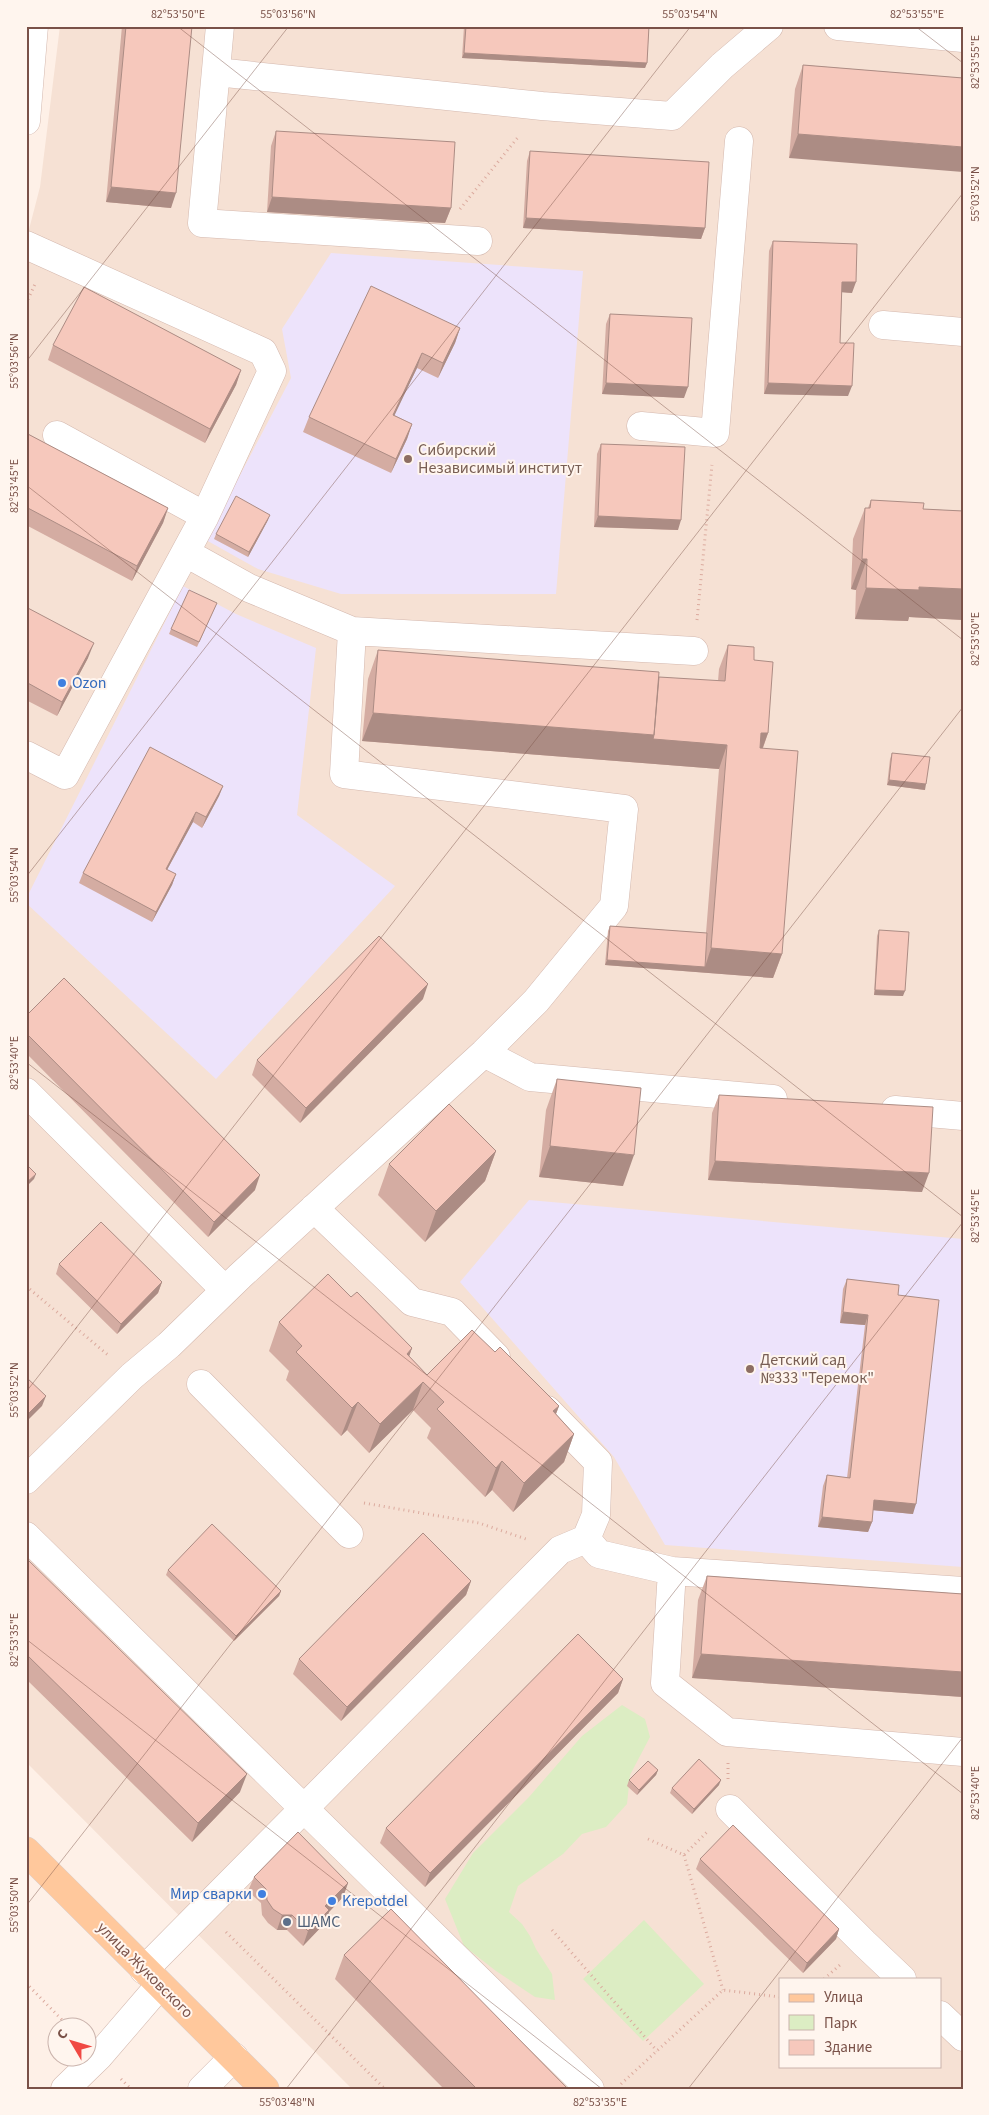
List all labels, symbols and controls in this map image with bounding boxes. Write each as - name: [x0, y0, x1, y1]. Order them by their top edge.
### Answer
- text: 82°53'50"E: [151, 6, 205, 23]
- text: 55°03'56"N: [260, 6, 316, 23]
- text: 55°03'54"N: [662, 6, 718, 23]
- text: 82°53'55"E: [890, 6, 944, 23]
- text: 82°53'55"E: [967, 35, 984, 89]
- text: 55°03'52"N: [967, 166, 984, 222]
- text: 55°03'56"N: [6, 333, 23, 389]
- place label: Сибирский Независимый институт: [418, 439, 582, 479]
- marker: Сибирский Независимый институт: [402, 453, 414, 465]
- text: 82°53'45"E: [6, 459, 23, 513]
- text: 82°53'50"E: [967, 612, 984, 666]
- place label: Ozon: [72, 672, 107, 694]
- marker: Ozon: [56, 677, 68, 689]
- text: 55°03'54"N: [6, 847, 23, 903]
- text: 82°53'40"E: [6, 1036, 23, 1090]
- text: 82°53'45"E: [967, 1189, 984, 1243]
- place label: Детский сад №333 "Теремок": [760, 1349, 874, 1389]
- text: 55°03'52"N: [6, 1362, 23, 1418]
- marker: Детский сад №333 "Теремок": [744, 1363, 756, 1375]
- text: 82°53'35"E: [6, 1613, 23, 1667]
- text: 82°53'40"E: [967, 1766, 984, 1820]
- text: 55°03'50"N: [6, 1877, 23, 1933]
- place label: Мир сварки: [170, 1883, 252, 1905]
- marker: Мир сварки: [256, 1888, 268, 1900]
- place label: Krepotdel: [342, 1890, 408, 1912]
- marker: Krepotdel: [326, 1895, 338, 1907]
- place label: ШАМС: [297, 1911, 341, 1933]
- marker: ШАМС: [281, 1916, 293, 1928]
- street label: улица Жуковского: [92, 1917, 198, 2023]
- legend: [779, 1978, 942, 2068]
- text: Улица: [824, 1987, 863, 2008]
- text: Парк: [824, 2013, 858, 2034]
- north arrow: [48, 2018, 98, 2068]
- text: С: [52, 2025, 73, 2044]
- text: Здание: [824, 2037, 872, 2058]
- text: 55°03'48"N: [259, 2094, 315, 2111]
- text: 82°53'35"E: [573, 2094, 627, 2111]

